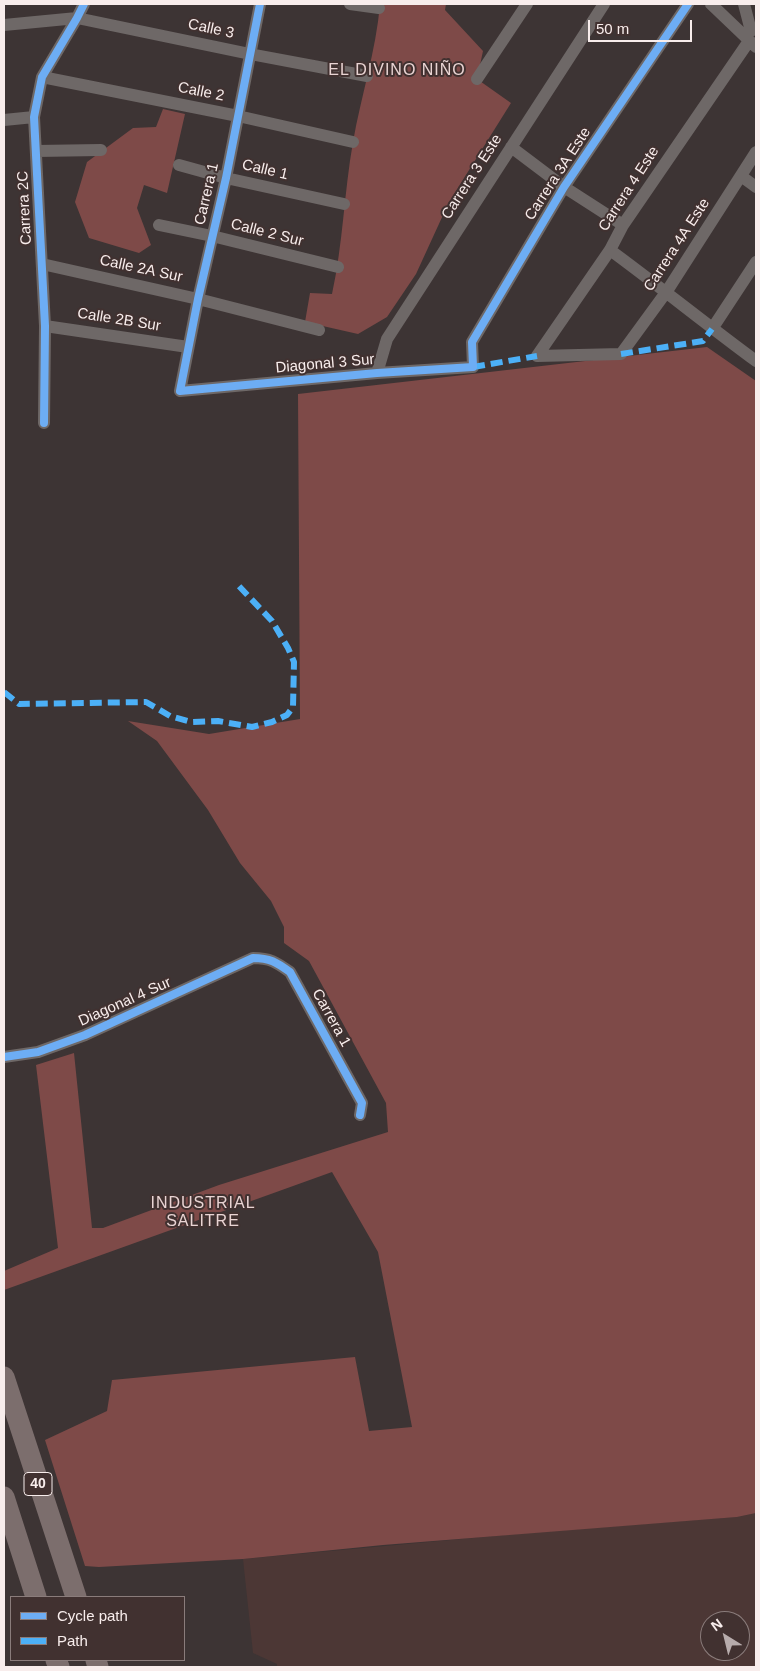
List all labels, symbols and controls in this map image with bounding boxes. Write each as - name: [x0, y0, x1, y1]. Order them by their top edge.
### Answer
- scale bar: [590, 10, 694, 42]
- street label: Calle 3: [186, 15, 236, 43]
- text: 50 m: [596, 20, 629, 37]
- district label: EL DIVINO NIÑO: [326, 61, 468, 81]
- street label: Calle 2: [176, 79, 226, 105]
- street label: Carrera 3A Este: [521, 124, 595, 224]
- street label: Carrera 3 Este: [438, 131, 506, 223]
- street label: Carrera 4 Este: [595, 143, 663, 235]
- street label: Calle 1: [240, 156, 290, 184]
- street label: Carrera 1: [191, 161, 223, 227]
- street label: Carrera 2C: [14, 170, 36, 246]
- street label: Carrera 4A Este: [640, 195, 714, 295]
- street label: Calle 2 Sur: [229, 215, 305, 251]
- street label: Calle 2A Sur: [98, 251, 184, 287]
- street label: Calle 2B Sur: [76, 305, 162, 335]
- street label: Diagonal 3 Sur: [275, 351, 375, 377]
- street label: Diagonal 4 Sur: [76, 974, 174, 1030]
- street label: Carrera 1: [308, 986, 354, 1050]
- district label: INDUSTRIAL SALITRE: [149, 1194, 257, 1232]
- road number: 40: [24, 1472, 52, 1496]
- legend: [10, 1596, 185, 1661]
- text: Cycle path: [57, 1607, 128, 1624]
- north arrow: [700, 1611, 750, 1661]
- text: N: [708, 1615, 726, 1634]
- text: Path: [57, 1632, 88, 1649]

